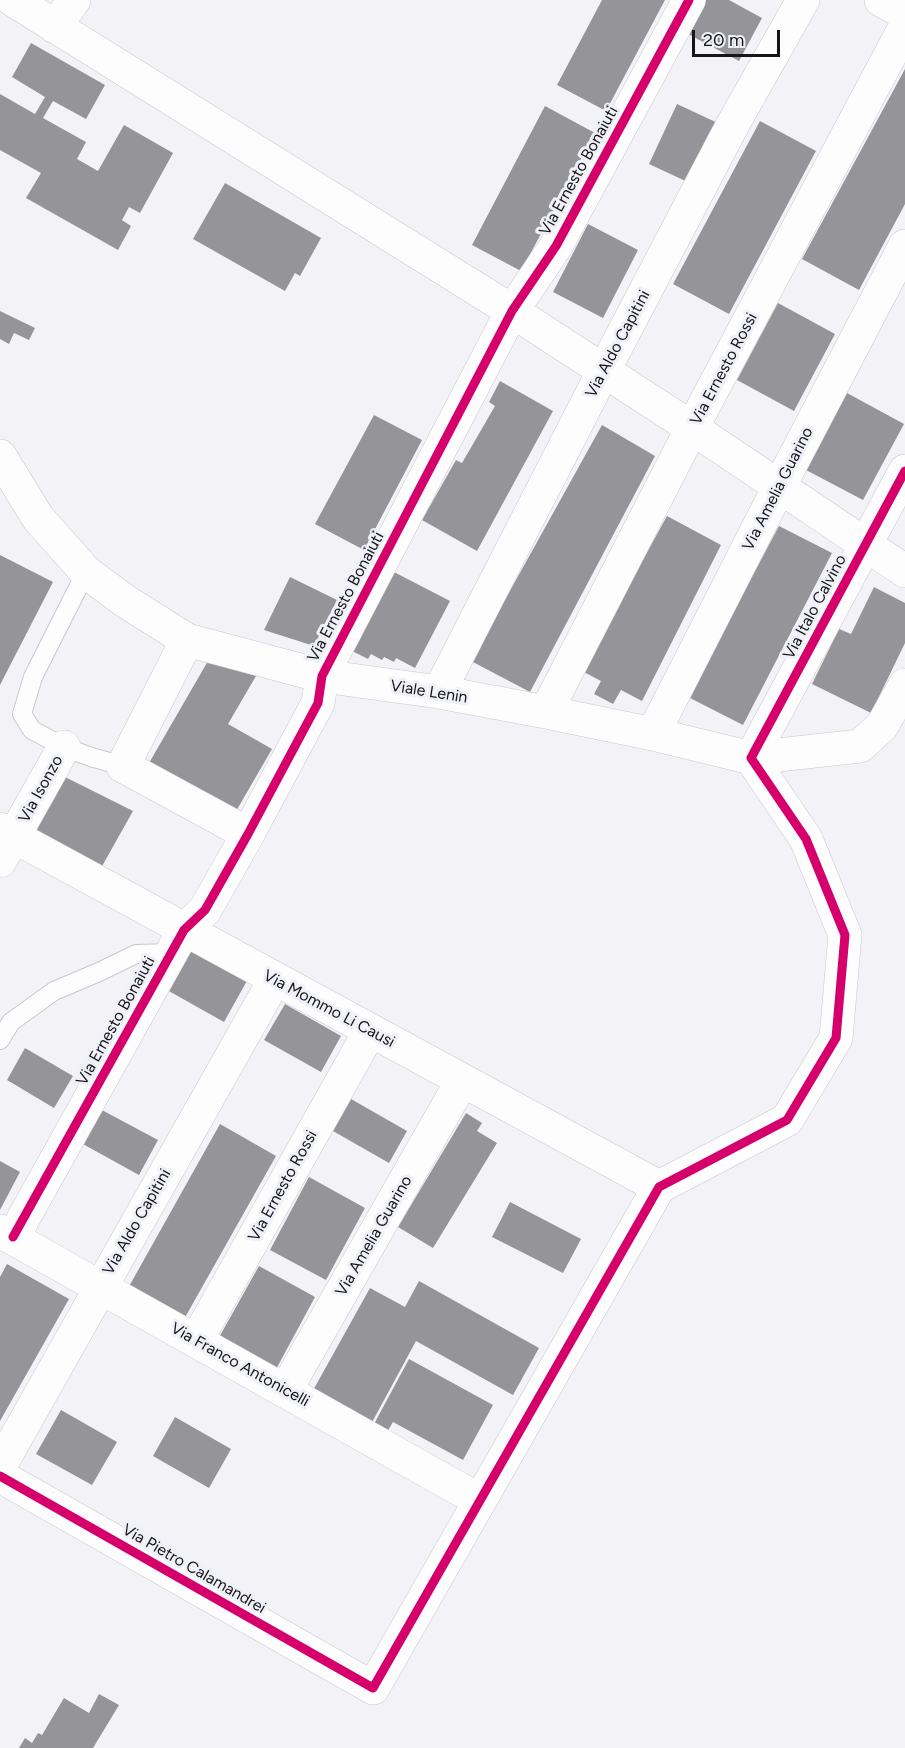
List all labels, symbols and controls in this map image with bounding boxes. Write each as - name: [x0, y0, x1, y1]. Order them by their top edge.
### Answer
- scale bar: [695, 18, 784, 56]
- text: 20 m: [703, 29, 744, 51]
- street label: Via Ernesto Bonaiuti: [536, 103, 622, 239]
- street label: Via Aldo Capitini: [582, 287, 654, 401]
- street label: Via Ernesto Rossi: [686, 310, 762, 428]
- street label: Via Amelia Guarino: [739, 424, 817, 554]
- street label: Via Ernesto Bonaiuti: [304, 529, 388, 665]
- street label: Via Italo Calvino: [779, 551, 851, 663]
- street label: Viale Lenin: [389, 676, 469, 708]
- street label: Via Isonzo: [15, 752, 67, 826]
- street label: Via Ernesto Bonaiuti: [73, 953, 159, 1089]
- street label: Via Mommo Li Causi: [260, 966, 398, 1052]
- street label: Via Ernesto Rossi: [245, 1127, 321, 1245]
- street label: Via Aldo Capitini: [99, 1166, 175, 1278]
- street label: Via Amelia Guarino: [332, 1172, 416, 1300]
- street label: Via Franco Antonicelli: [167, 1319, 313, 1411]
- street label: Via Pietro Calamandrei: [119, 1520, 269, 1618]

